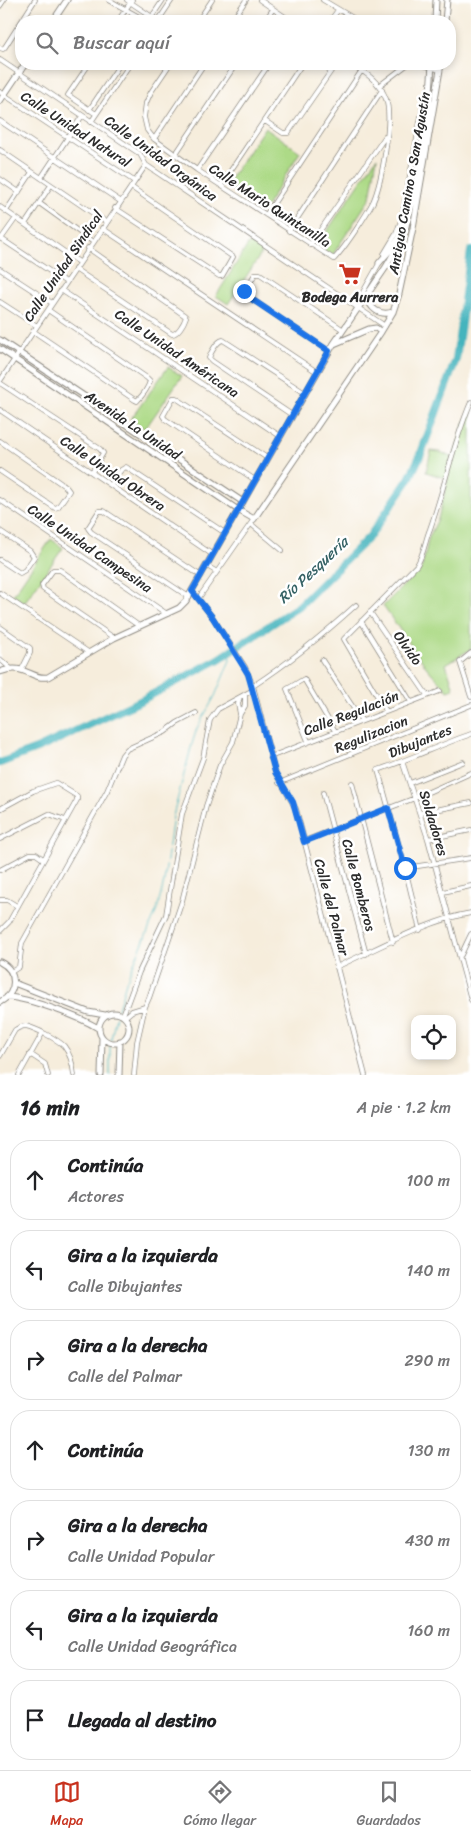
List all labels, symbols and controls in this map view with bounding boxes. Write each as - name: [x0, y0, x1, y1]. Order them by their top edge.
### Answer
- search box: [15, 15, 456, 70]
- text: Buscar aquí: [73, 26, 170, 59]
- icon: search: [33, 29, 61, 57]
- street label: Calle Unidad Natural: [16, 84, 137, 175]
- street label: Antiguo Camino a San Agustín: [381, 89, 438, 277]
- street label: Calle Unidad Orgánica: [99, 109, 223, 209]
- street label: Calle Mario Quintanilla: [204, 156, 336, 254]
- street label: Calle Unidad Sindical: [17, 204, 111, 327]
- supermarket icon: Bodega Aurrera: [337, 261, 363, 287]
- route end: [233, 280, 256, 303]
- place label: Bodega Aurrera: [302, 285, 399, 310]
- street label: Calle Unidad Américana: [109, 302, 244, 405]
- street label: Avenida La Unidad: [78, 383, 187, 468]
- street label: Calle Unidad Obrera: [55, 429, 171, 518]
- street label: Calle Unidad Campesina: [22, 497, 158, 600]
- water label: Río Pesquería: [272, 528, 356, 610]
- street label: Olvido: [386, 626, 429, 671]
- street label: Calle Regulación: [300, 684, 403, 743]
- street label: Regulizacion: [331, 708, 412, 761]
- street label: Dibujantes: [385, 717, 456, 765]
- street label: Soldadores: [412, 787, 456, 860]
- street label: Calle Bomberos: [334, 836, 383, 934]
- street label: Calle del Palmar: [307, 856, 357, 960]
- route start: [394, 857, 417, 880]
- map controls: [411, 1015, 456, 1060]
- button: locate: [411, 1015, 456, 1060]
- text: 16 min: [20, 1089, 80, 1127]
- text: A pie · 1.2 km: [357, 1093, 451, 1122]
- text: Continúa: [68, 1149, 143, 1182]
- icon: ahead: [21, 1166, 49, 1194]
- text: 100 m: [406, 1166, 450, 1195]
- text: Actores: [68, 1182, 124, 1211]
- text: Gira a la izquierda: [68, 1239, 218, 1272]
- icon: left: [21, 1256, 49, 1284]
- text: 140 m: [407, 1256, 450, 1285]
- text: Calle Dibujantes: [68, 1272, 182, 1301]
- text: Gira a la derecha: [68, 1329, 207, 1362]
- icon: right: [21, 1346, 49, 1374]
- text: 290 m: [404, 1346, 450, 1375]
- text: Calle del Palmar: [68, 1362, 182, 1391]
- text: Continúa: [68, 1434, 143, 1467]
- icon: ahead: [21, 1436, 49, 1464]
- text: 130 m: [408, 1436, 450, 1465]
- text: Gira a la derecha: [68, 1509, 207, 1542]
- icon: right: [21, 1526, 49, 1554]
- text: 430 m: [405, 1526, 450, 1555]
- text: Calle Unidad Popular: [68, 1542, 214, 1571]
- text: Gira a la izquierda: [68, 1599, 218, 1632]
- icon: left: [21, 1616, 49, 1644]
- text: 160 m: [407, 1616, 450, 1645]
- text: Calle Unidad Geográfica: [68, 1632, 237, 1661]
- text: Llegada al destino: [68, 1704, 217, 1737]
- icon: arrive: [21, 1706, 49, 1734]
- tab: Mapa: [50, 1778, 83, 1833]
- tab: Cómo llegar: [184, 1778, 256, 1833]
- tab: Guardados: [356, 1778, 421, 1833]

